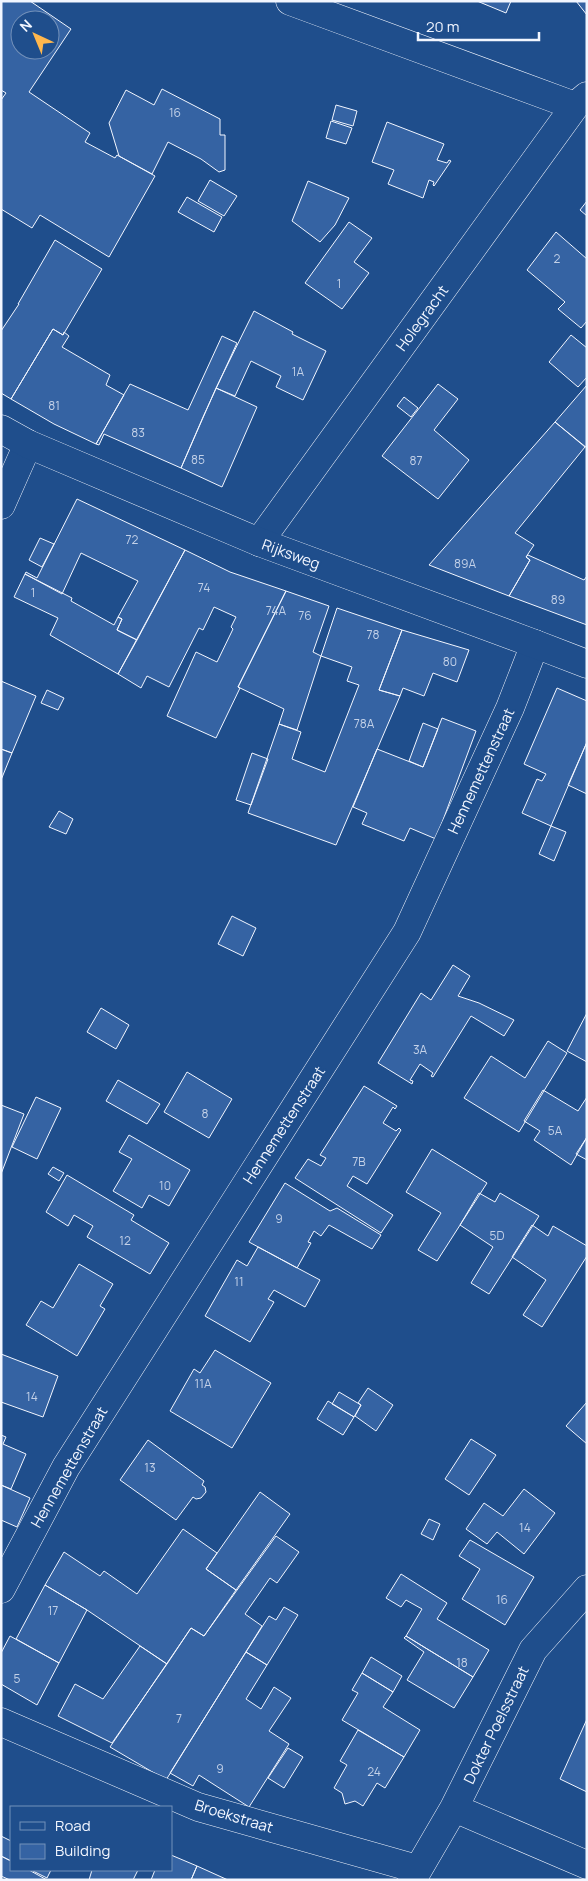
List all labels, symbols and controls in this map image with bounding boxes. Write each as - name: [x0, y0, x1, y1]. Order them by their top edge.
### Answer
- north arrow: [10, 10, 60, 60]
- scale bar: [418, 10, 539, 42]
- text: N: [15, 15, 36, 36]
- text: 20 m: [426, 16, 459, 37]
- house number: 16: [169, 104, 181, 121]
- house number: 2: [554, 250, 561, 267]
- house number: 1: [337, 275, 341, 292]
- street label: Holegracht: [391, 281, 453, 355]
- house number: 1A: [292, 363, 305, 380]
- house number: 81: [48, 397, 60, 414]
- house number: 83: [131, 424, 145, 441]
- house number: 85: [191, 451, 205, 468]
- house number: 87: [410, 452, 423, 469]
- house number: 72: [126, 531, 139, 548]
- street label: Rijksweg: [259, 534, 323, 574]
- house number: 89A: [454, 555, 476, 572]
- house number: 74: [198, 579, 210, 596]
- house number: 1: [31, 584, 35, 601]
- house number: 89: [551, 591, 565, 608]
- house number: 74A: [266, 602, 287, 619]
- house number: 76: [298, 607, 312, 624]
- house number: 78: [367, 626, 380, 643]
- house number: 80: [443, 653, 457, 670]
- street label: Hennemettenstraat: [443, 705, 519, 837]
- house number: 78A: [354, 715, 375, 732]
- house number: 3A: [413, 1041, 428, 1058]
- street label: Hennemettenstraat: [238, 1062, 330, 1188]
- house number: 8: [202, 1105, 209, 1122]
- house number: 5A: [548, 1122, 563, 1139]
- house number: 7B: [352, 1153, 366, 1170]
- house number: 10: [159, 1177, 171, 1194]
- house number: 9: [275, 1210, 283, 1227]
- house number: 5D: [490, 1227, 505, 1244]
- house number: 12: [119, 1232, 131, 1249]
- house number: 11: [234, 1273, 244, 1290]
- house number: 11A: [195, 1375, 212, 1392]
- house number: 14: [26, 1388, 38, 1405]
- street label: Hennemettenstraat: [26, 1403, 112, 1531]
- house number: 13: [144, 1459, 156, 1476]
- house number: 14: [519, 1519, 531, 1536]
- house number: 16: [496, 1591, 508, 1608]
- house number: 17: [48, 1602, 58, 1619]
- house number: 18: [456, 1654, 468, 1671]
- street label: Dokter Poelsstraat: [458, 1662, 534, 1788]
- house number: 5: [14, 1670, 21, 1687]
- house number: 7: [176, 1710, 182, 1727]
- house number: 9: [216, 1760, 224, 1777]
- house number: 24: [367, 1763, 381, 1780]
- street label: Broekstraat: [192, 1794, 276, 1838]
- legend: [10, 1806, 172, 1871]
- text: Road: [55, 1815, 91, 1836]
- text: Building: [55, 1840, 110, 1861]

